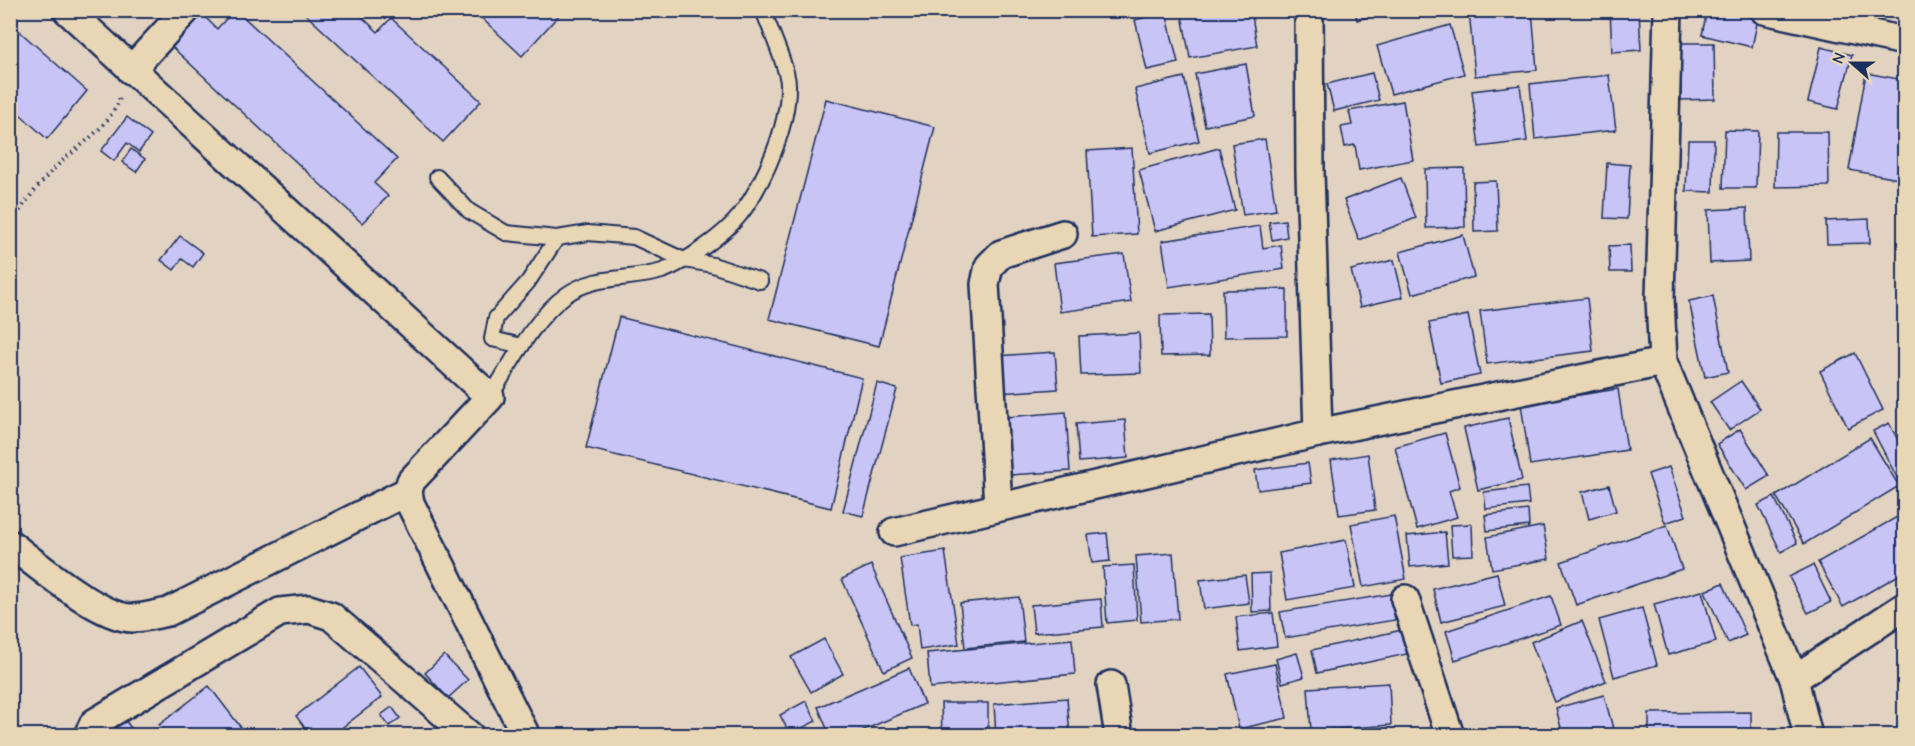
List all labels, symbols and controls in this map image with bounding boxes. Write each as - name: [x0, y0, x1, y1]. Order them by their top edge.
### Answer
- north arrow: [1822, 33, 1882, 93]
- text: N: [1829, 50, 1849, 66]

